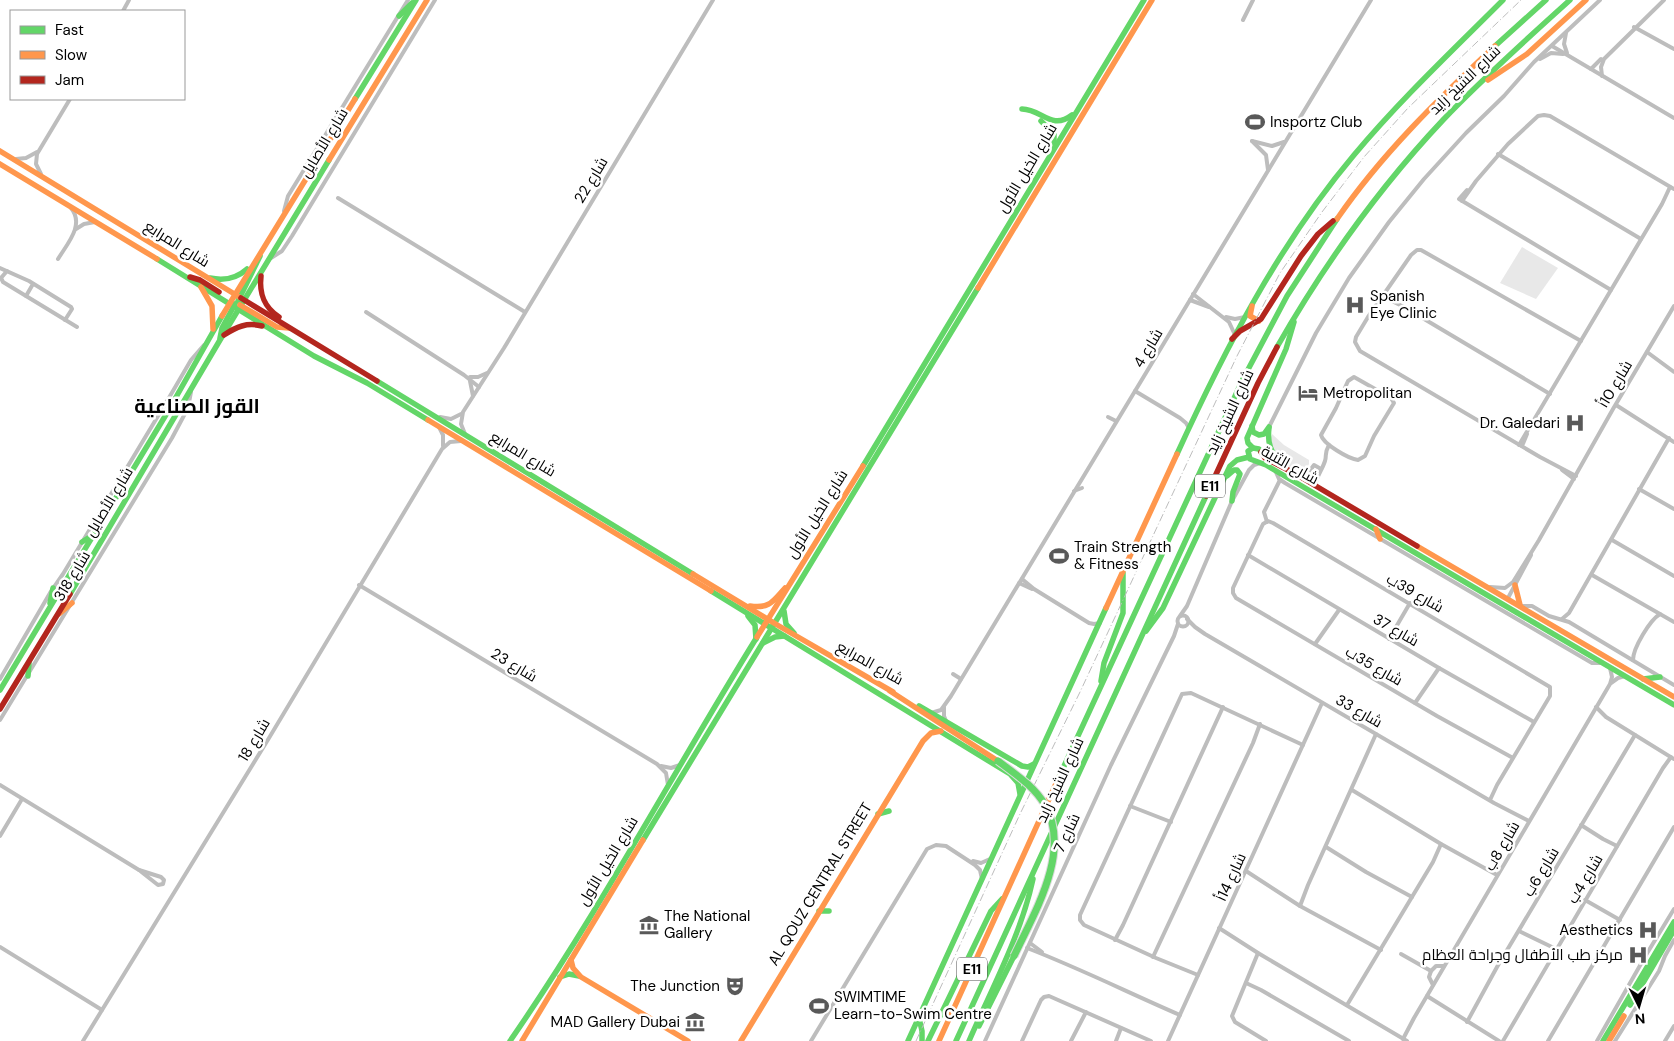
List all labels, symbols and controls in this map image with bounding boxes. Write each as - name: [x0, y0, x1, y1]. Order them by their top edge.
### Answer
- legend: [10, 10, 185, 100]
- text: Fast: [55, 20, 84, 40]
- street label: شارع الشيخ زايد: [1425, 41, 1506, 120]
- text: Slow: [55, 45, 88, 65]
- text: Jam: [55, 70, 84, 90]
- street label: شارع الأصايل: [295, 104, 354, 182]
- sports icon: Insportz Club: [1244, 111, 1266, 133]
- place label: Insportz Club: [1270, 112, 1362, 132]
- street label: شارع الخيل الأول: [992, 120, 1062, 217]
- street label: شارع 22: [569, 153, 613, 207]
- street label: شارع المرابع: [140, 216, 213, 273]
- place label: Spanish Eye Clinic: [1370, 286, 1437, 323]
- hospital icon: Spanish Eye Clinic: [1344, 294, 1366, 316]
- street label: شارع 4: [1129, 325, 1168, 372]
- street label: شارع 10أ: [1593, 357, 1638, 412]
- street label: شارع الشيخ زايد: [1202, 366, 1259, 458]
- hotel icon: Metropolitan: [1297, 382, 1319, 404]
- place label: Metropolitan: [1323, 383, 1412, 403]
- district label: القوز الصناعية: [134, 393, 260, 419]
- hospital icon: Dr. Galedari: [1564, 412, 1586, 434]
- place label: Dr. Galedari: [1480, 413, 1560, 433]
- street label: شارع المرابع: [486, 427, 560, 482]
- street label: شارع الثنية: [1257, 441, 1322, 490]
- street label: شارع الأصايل: [80, 463, 139, 541]
- street label: شارع الخيل الأول: [782, 466, 853, 563]
- road number: E11: [1195, 474, 1225, 498]
- place label: Train Strength & Fitness: [1074, 537, 1171, 574]
- sports icon: Train Strength & Fitness: [1048, 545, 1070, 567]
- street label: شارع 318: [49, 547, 96, 605]
- street label: شارع 39ب: [1382, 569, 1447, 618]
- street label: شارع 37: [1369, 609, 1423, 652]
- street label: شارع المرابع: [833, 636, 907, 690]
- street label: شارع 35ب: [1341, 642, 1406, 691]
- street label: شارع 23: [487, 643, 541, 687]
- street label: شارع 33: [1332, 690, 1386, 733]
- street label: شارع 18: [233, 715, 275, 766]
- street label: شارع الشيخ زايد: [1032, 734, 1089, 826]
- street label: AL QOUZ CENTRAL STREET: [763, 799, 877, 969]
- street label: شارع 7: [1049, 810, 1086, 856]
- street label: شارع الخيل الأول: [573, 813, 643, 910]
- street label: شارع 8ب: [1480, 818, 1525, 875]
- street label: شارع 6ب: [1518, 844, 1564, 901]
- street label: شارع 14أ: [1211, 850, 1252, 905]
- street label: شارع 4ب: [1563, 851, 1608, 908]
- place label: The National Gallery: [664, 906, 750, 943]
- museum icon: The National Gallery: [638, 914, 660, 936]
- hospital icon: Aesthetics: [1637, 919, 1659, 941]
- place label: Aesthetics: [1559, 920, 1633, 940]
- hospital icon: مركز طب الأطفال وجراحة العظام: [1627, 944, 1649, 966]
- place label: مركز طب الأطفال وجراحة العظام: [1422, 945, 1623, 965]
- road number: E11: [957, 958, 987, 981]
- theatre icon: The Junction: [724, 975, 746, 997]
- place label: The Junction: [630, 976, 720, 996]
- north arrow: [1614, 981, 1664, 1031]
- place label: SWIMTIME Learn-to-Swim Centre: [834, 987, 992, 1024]
- sports icon: SWIMTIME Learn-to-Swim Centre: [808, 995, 830, 1017]
- text: N: [1634, 1010, 1646, 1028]
- museum icon: MAD Gallery Dubai: [684, 1011, 706, 1033]
- place label: MAD Gallery Dubai: [550, 1012, 680, 1032]

